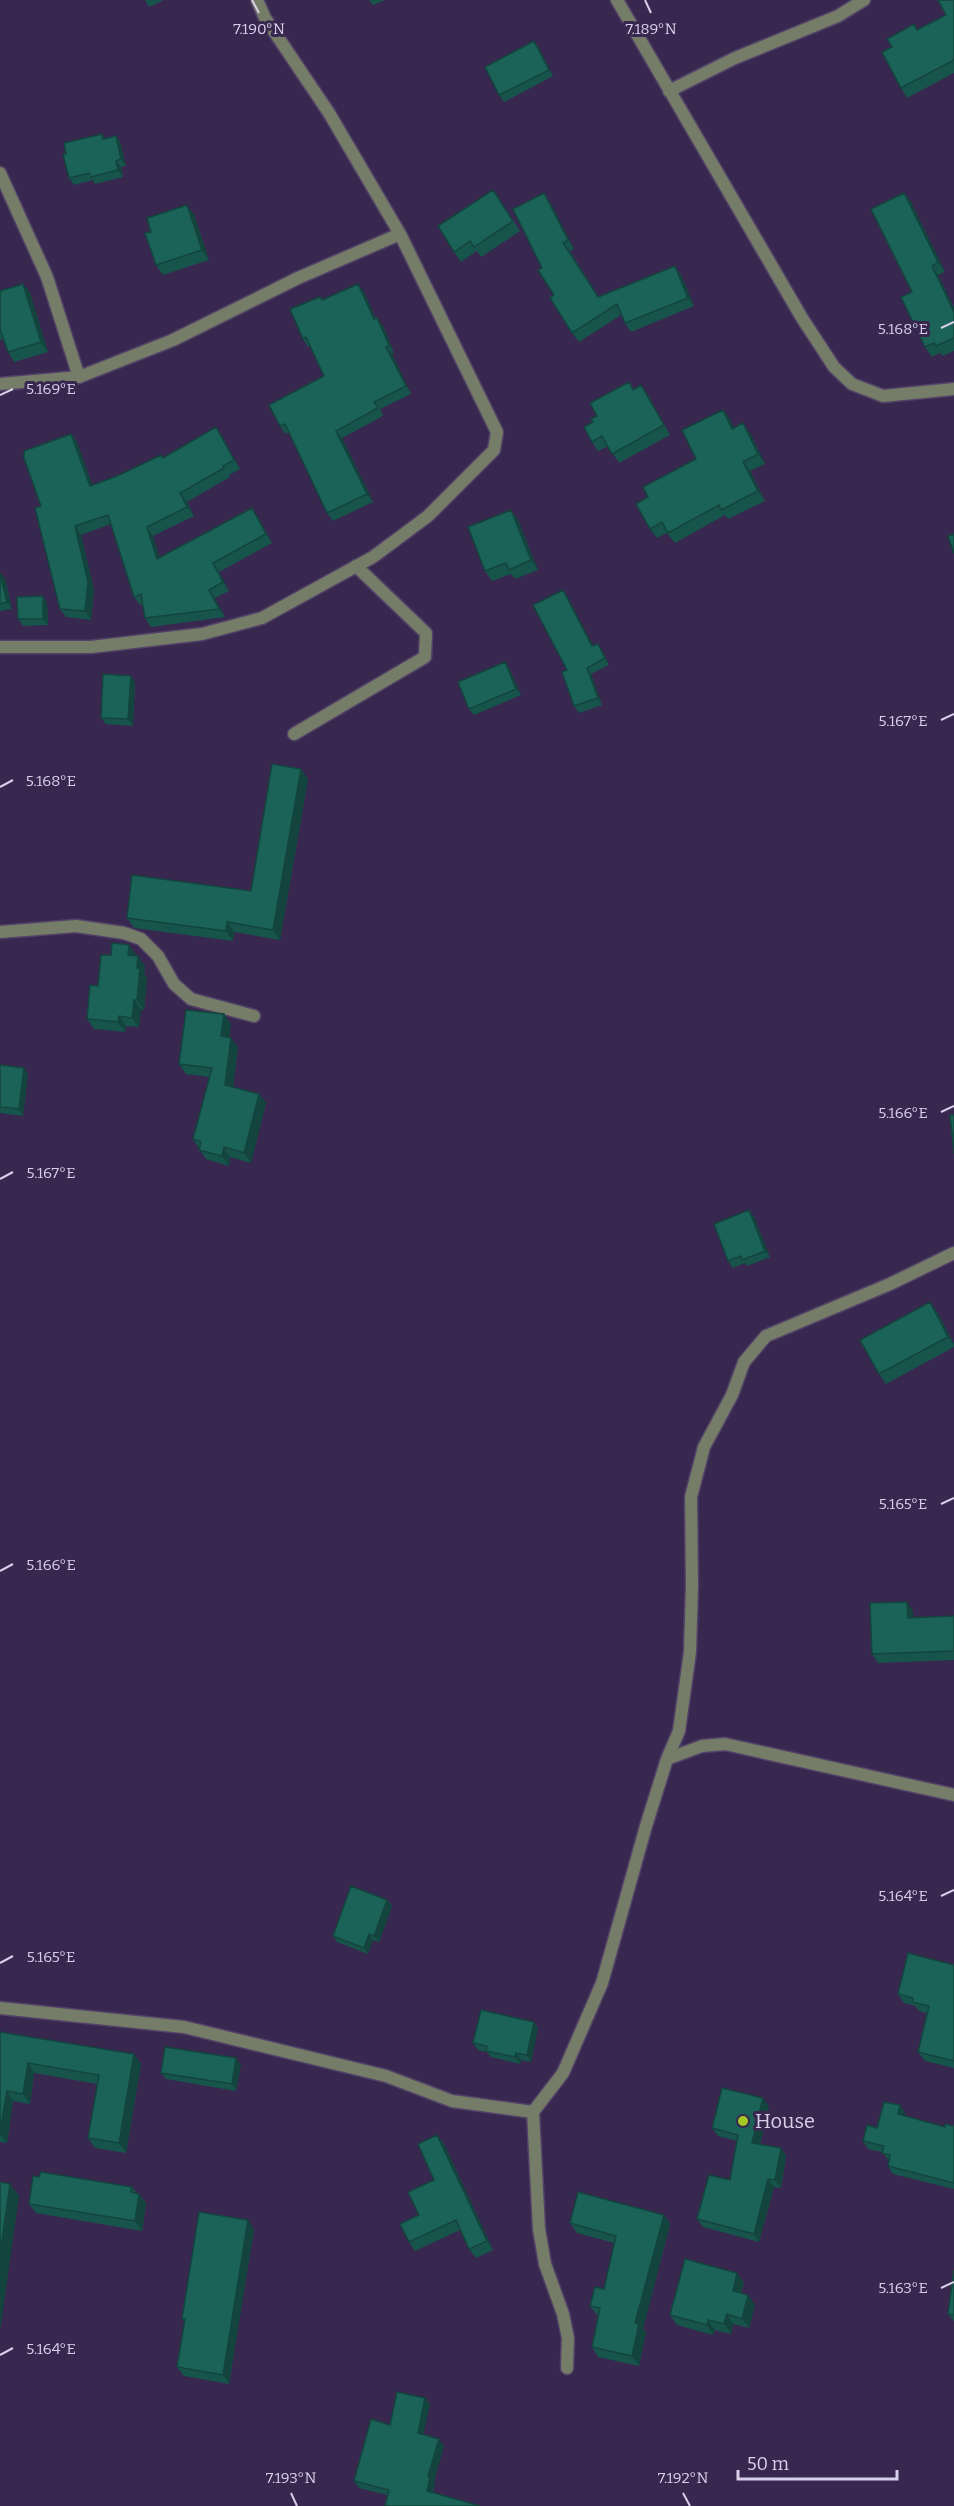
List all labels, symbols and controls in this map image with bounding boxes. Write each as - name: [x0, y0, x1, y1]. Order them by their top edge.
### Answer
- text: 7.190°N: [233, 20, 285, 38]
- text: 7.189°N: [625, 20, 677, 38]
- text: 5.168°E: [878, 320, 928, 338]
- text: 5.169°E: [26, 380, 76, 398]
- text: 5.167°E: [878, 712, 928, 730]
- text: 5.168°E: [26, 772, 76, 790]
- text: 5.166°E: [878, 1104, 928, 1122]
- text: 5.167°E: [26, 1164, 76, 1182]
- text: 5.165°E: [879, 1495, 927, 1513]
- text: 5.166°E: [26, 1556, 76, 1574]
- text: 5.164°E: [878, 1887, 928, 1905]
- text: 5.165°E: [27, 1948, 75, 1966]
- place label: House: [755, 2109, 815, 2133]
- marker: House: [736, 2114, 750, 2128]
- text: 5.163°E: [878, 2279, 928, 2297]
- text: 5.164°E: [26, 2340, 76, 2358]
- scale bar: [738, 2443, 897, 2481]
- text: 50 m: [747, 2453, 789, 2475]
- text: 7.193°N: [266, 2469, 316, 2487]
- text: 7.192°N: [658, 2469, 708, 2487]

